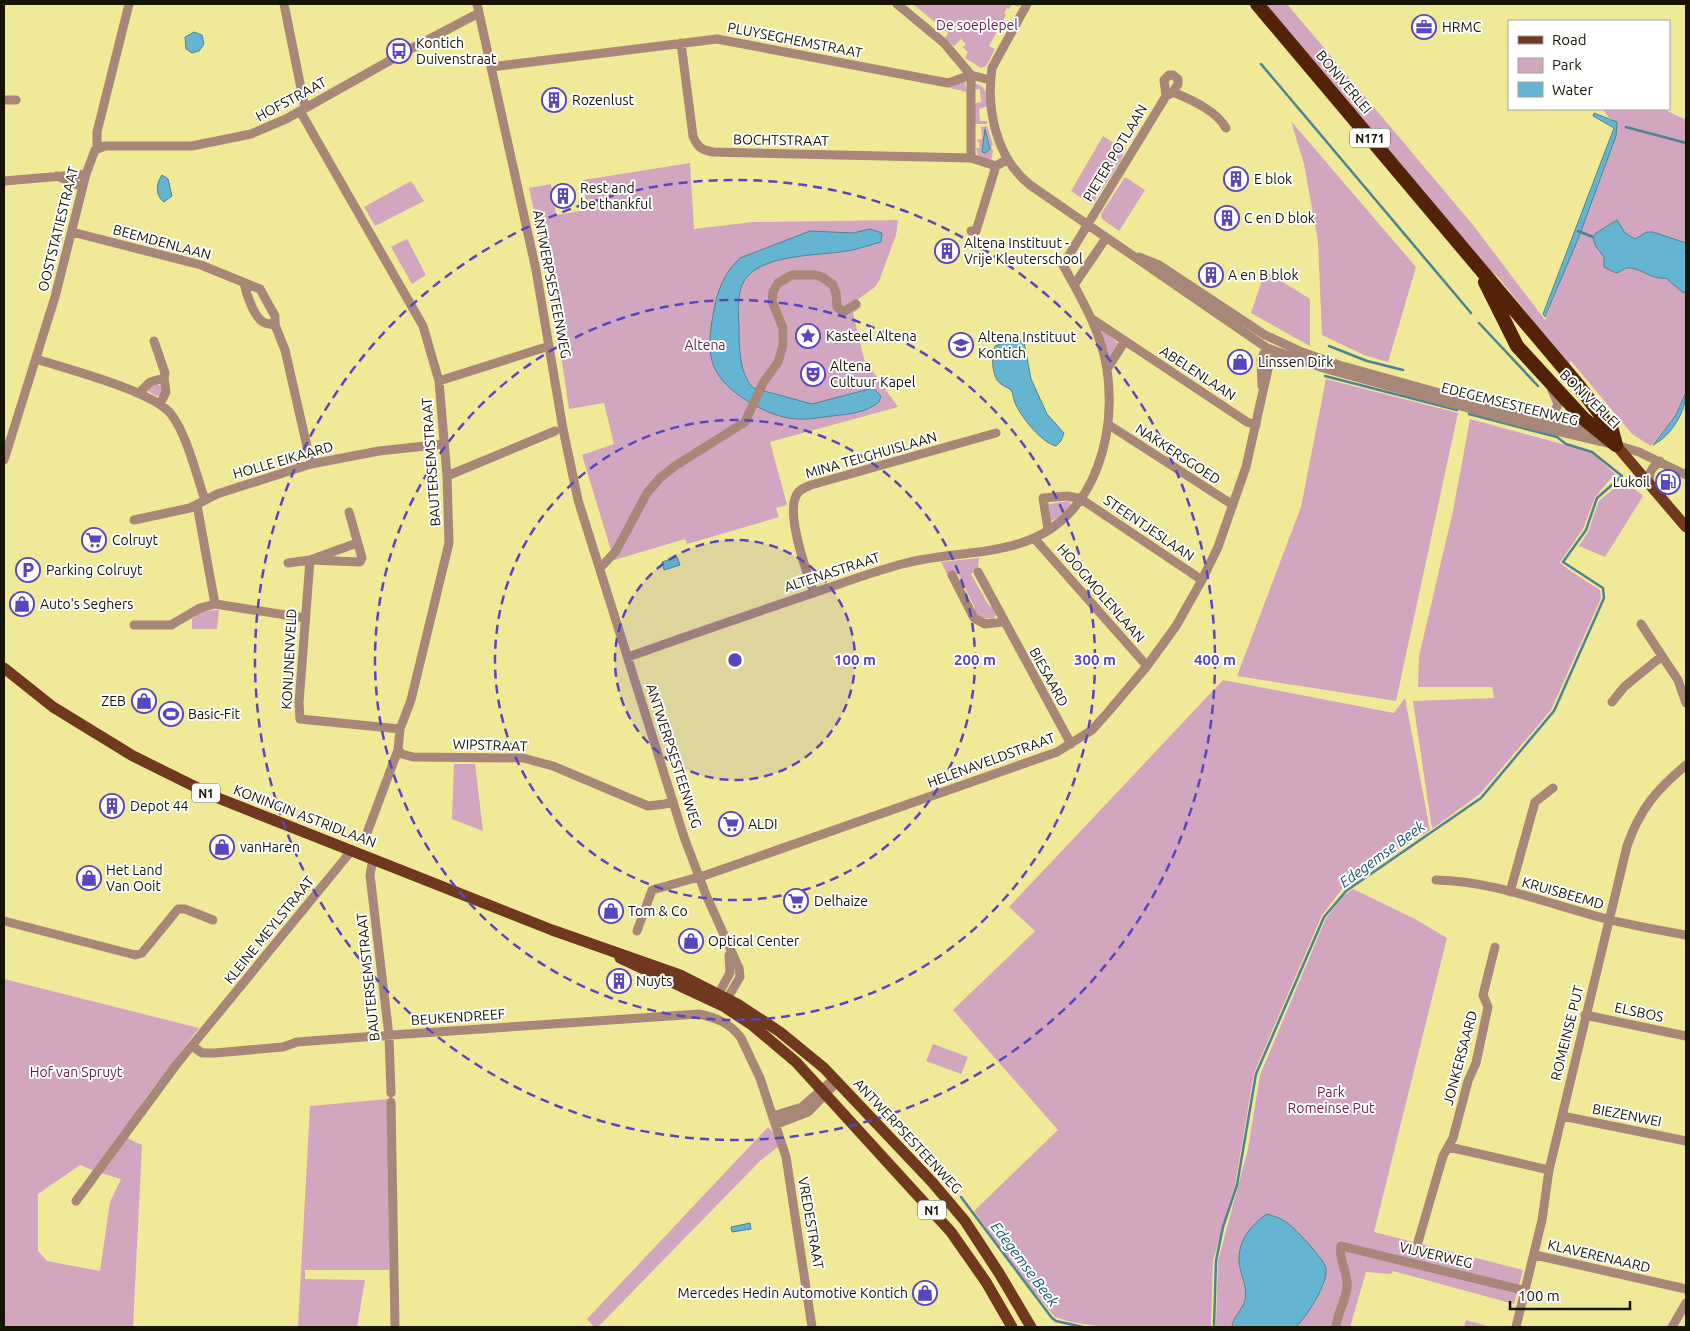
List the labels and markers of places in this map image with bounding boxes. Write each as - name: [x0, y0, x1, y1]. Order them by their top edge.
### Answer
- office icon: HRMC: [1411, 14, 1437, 40]
- place label: HRMC: [1442, 19, 1482, 35]
- place label: Kontich Duivenstraat: [416, 35, 497, 67]
- bus stop icon: Kontich Duivenstraat: [386, 38, 412, 64]
- building icon: Rozenlust: [541, 87, 567, 113]
- place label: Rozenlust: [572, 92, 635, 108]
- building icon: E blok: [1223, 166, 1249, 192]
- place label: E blok: [1254, 171, 1292, 187]
- place label: Rest and be thankful: [580, 180, 652, 212]
- building icon: Rest and be thankful: [550, 183, 576, 209]
- building icon: C en D blok: [1214, 205, 1240, 231]
- place label: C en D blok: [1244, 210, 1315, 226]
- place label: Altena Instituut - Vrije Kleuterschool: [964, 235, 1083, 267]
- building icon: Altena Instituut - Vrije Kleuterschool: [934, 238, 960, 264]
- building icon: A en B blok: [1198, 262, 1224, 288]
- place label: A en B blok: [1228, 267, 1298, 283]
- place icon: Kasteel Altena: [795, 323, 821, 349]
- place label: Kasteel Altena: [826, 328, 917, 344]
- place label: Altena Instituut Kontich: [978, 329, 1076, 361]
- school or university icon: Altena Instituut Kontich: [948, 332, 974, 358]
- shop icon: Linssen Dirk: [1227, 349, 1253, 375]
- place label: Linssen Dirk: [1258, 354, 1333, 370]
- place label: Altena Cultuur Kapel: [830, 358, 916, 390]
- theatre icon: Altena Cultuur Kapel: [800, 361, 826, 387]
- fuel station icon: Lukoil: [1655, 469, 1681, 495]
- place label: Lukoil: [1613, 474, 1650, 490]
- supermarket icon: Colruyt: [81, 527, 107, 553]
- place label: Colruyt: [112, 532, 158, 548]
- parking icon: Parking Colruyt: [15, 557, 41, 583]
- place label: Parking Colruyt: [46, 562, 143, 578]
- shop icon: Auto's Seghers: [9, 591, 35, 617]
- place label: Auto's Seghers: [40, 596, 133, 612]
- centre of rings: [726, 651, 744, 669]
- shop icon: ZEB: [131, 688, 157, 714]
- place label: ZEB: [101, 693, 126, 709]
- sports icon: Basic-Fit: [158, 701, 184, 727]
- place label: Basic-Fit: [188, 706, 241, 722]
- building icon: Depot 44: [99, 793, 125, 819]
- place label: Depot 44: [130, 798, 189, 814]
- supermarket icon: ALDI: [718, 811, 744, 837]
- place label: ALDI: [748, 816, 778, 832]
- shop icon: vanHaren: [209, 834, 235, 860]
- place label: vanHaren: [240, 839, 300, 855]
- place label: Het Land Van Ooit: [106, 862, 163, 894]
- shop icon: Het Land Van Ooit: [76, 865, 102, 891]
- supermarket icon: Delhaize: [783, 888, 809, 914]
- place label: Delhaize: [814, 893, 868, 909]
- shop icon: Tom & Co: [598, 898, 624, 924]
- place label: Tom & Co: [628, 903, 688, 919]
- shop icon: Optical Center: [678, 928, 704, 954]
- place label: Optical Center: [708, 933, 800, 949]
- building icon: Nuyts: [606, 968, 632, 994]
- place label: Nuyts: [636, 973, 672, 989]
- shop icon: Mercedes Hedin Automotive Kontich: [912, 1280, 938, 1306]
- place label: Mercedes Hedin Automotive Kontich: [678, 1285, 908, 1301]

